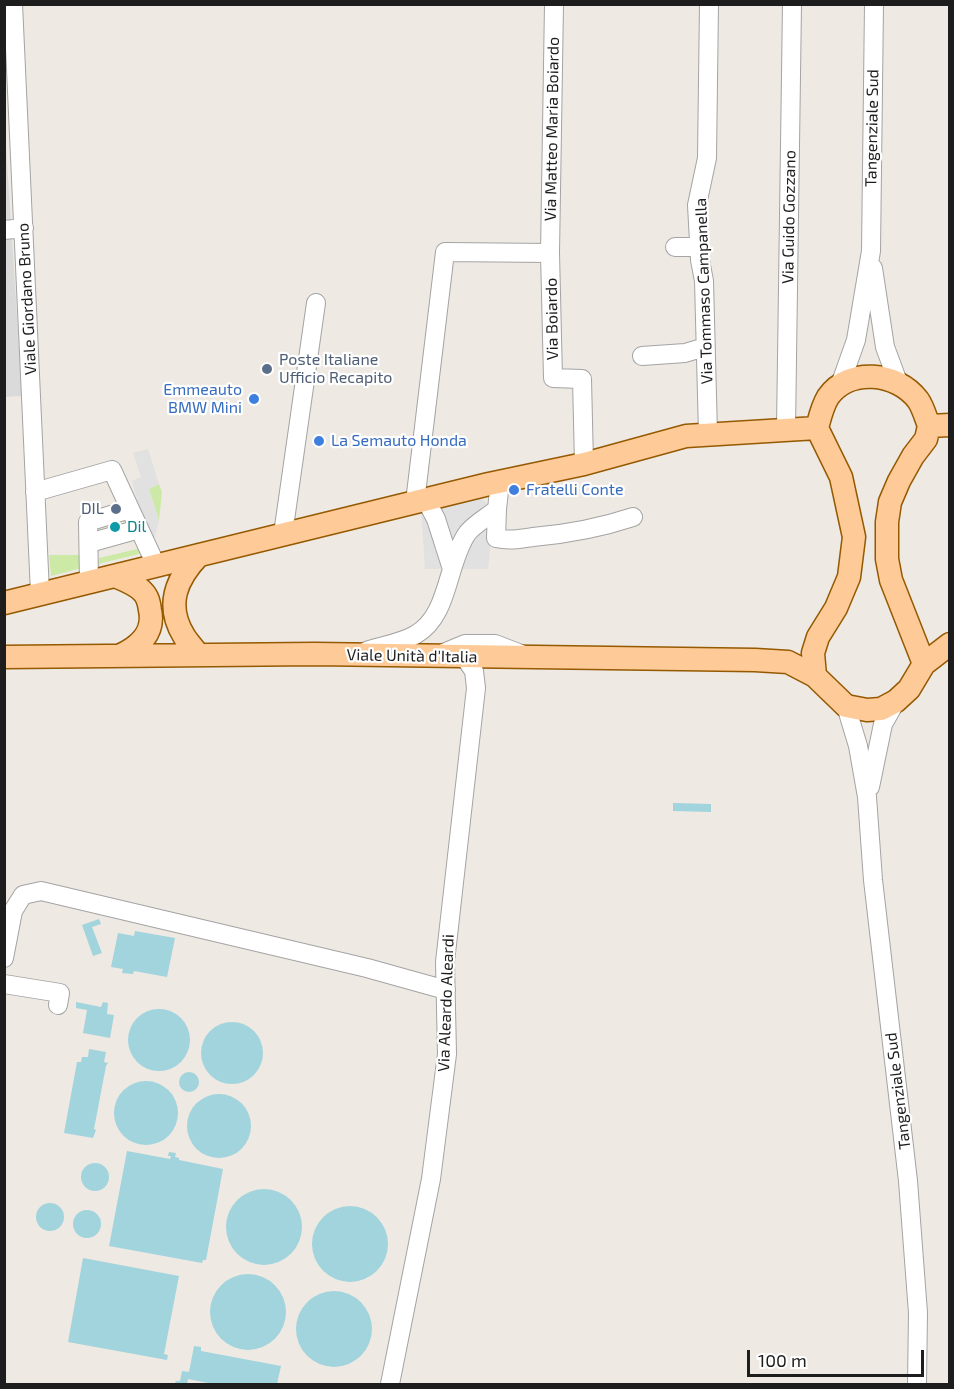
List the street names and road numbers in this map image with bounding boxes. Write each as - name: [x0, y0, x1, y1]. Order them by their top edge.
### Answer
- street label: Via Matteo Maria Boiardo: [541, 37, 563, 221]
- street label: Tangenziale Sud: [861, 69, 883, 187]
- street label: Via Guido Gozzano: [778, 150, 800, 284]
- street label: Via Tommaso Campanella: [691, 198, 717, 384]
- street label: Viale Giordano Bruno: [13, 222, 41, 376]
- street label: Via Boiardo: [542, 278, 562, 360]
- street label: Viale Unità d'Italia: [346, 645, 478, 667]
- street label: Via Aleardo Aleardi: [434, 934, 458, 1072]
- street label: Tangenziale Sud: [881, 1031, 915, 1151]

